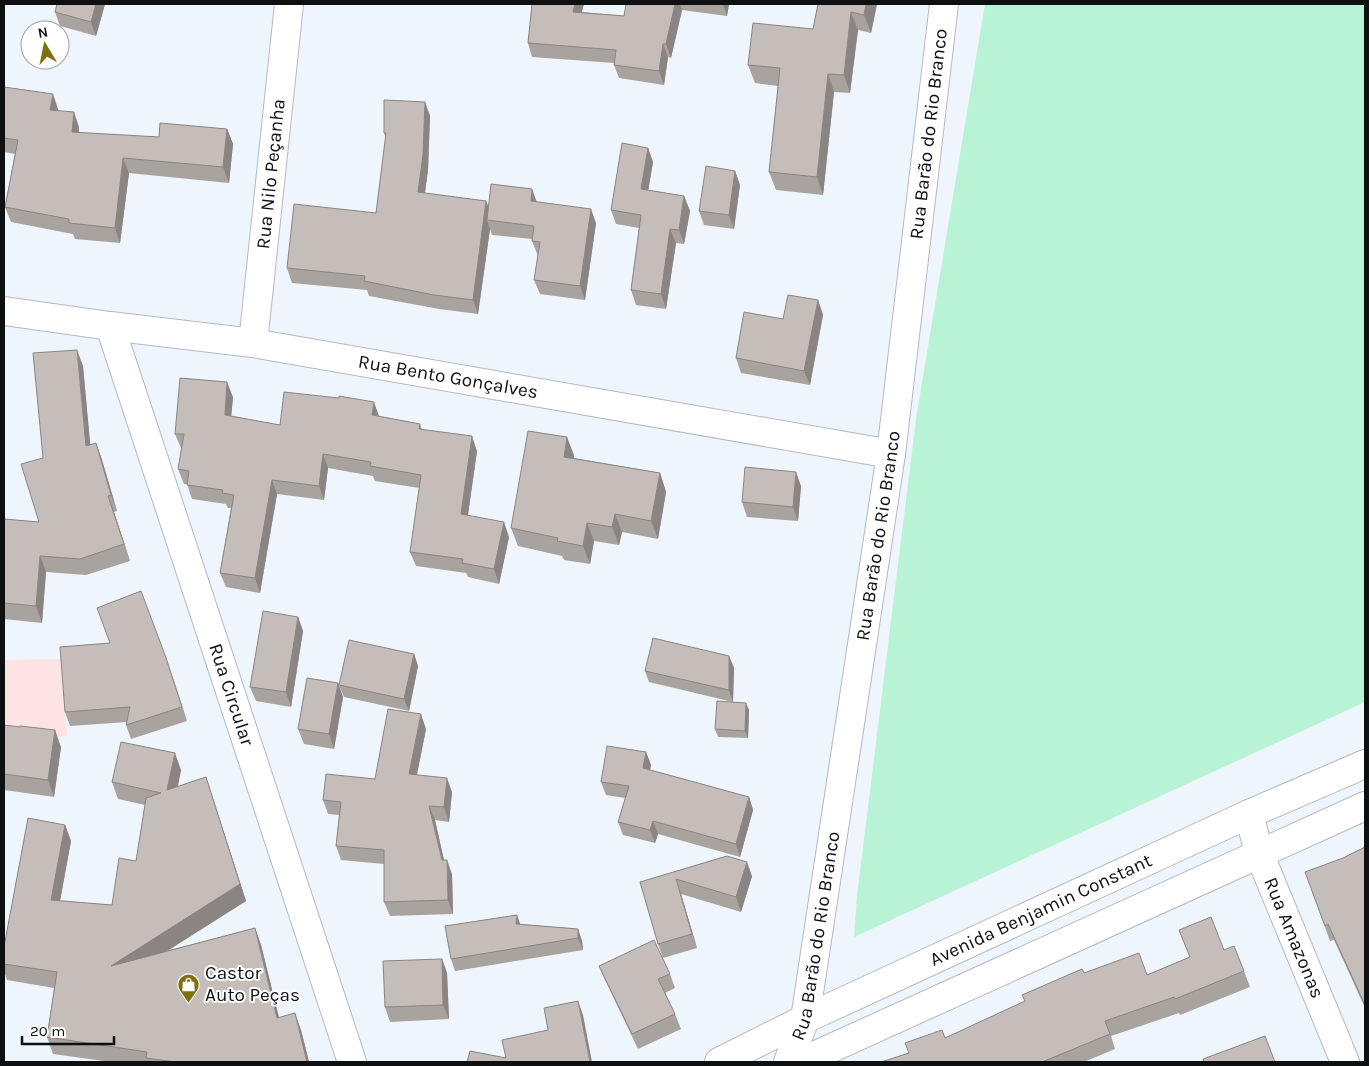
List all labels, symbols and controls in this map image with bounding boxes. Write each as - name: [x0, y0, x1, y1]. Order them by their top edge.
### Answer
- north arrow: [20, 20, 70, 70]
- text: N: [36, 23, 49, 42]
- street label: Rua Barão do Rio Branco: [905, 27, 952, 240]
- street label: Rua Nilo Peçanha: [252, 98, 290, 250]
- street label: Rua Bento Gonçalves: [356, 350, 540, 403]
- street label: Rua Barão do Rio Branco: [852, 430, 905, 642]
- street label: Rua Circular: [204, 641, 258, 749]
- street label: Rua Barão do Rio Branco: [787, 830, 844, 1044]
- street label: Avenida Benjamin Constant: [926, 849, 1155, 971]
- street label: Rua Amazonas: [1259, 874, 1329, 1002]
- place label: Castor Auto Peças: [205, 962, 300, 1006]
- shop icon: Castor Auto Peças: [177, 972, 201, 1003]
- scale bar: [22, 1014, 115, 1046]
- text: 20 m: [30, 1022, 65, 1040]

